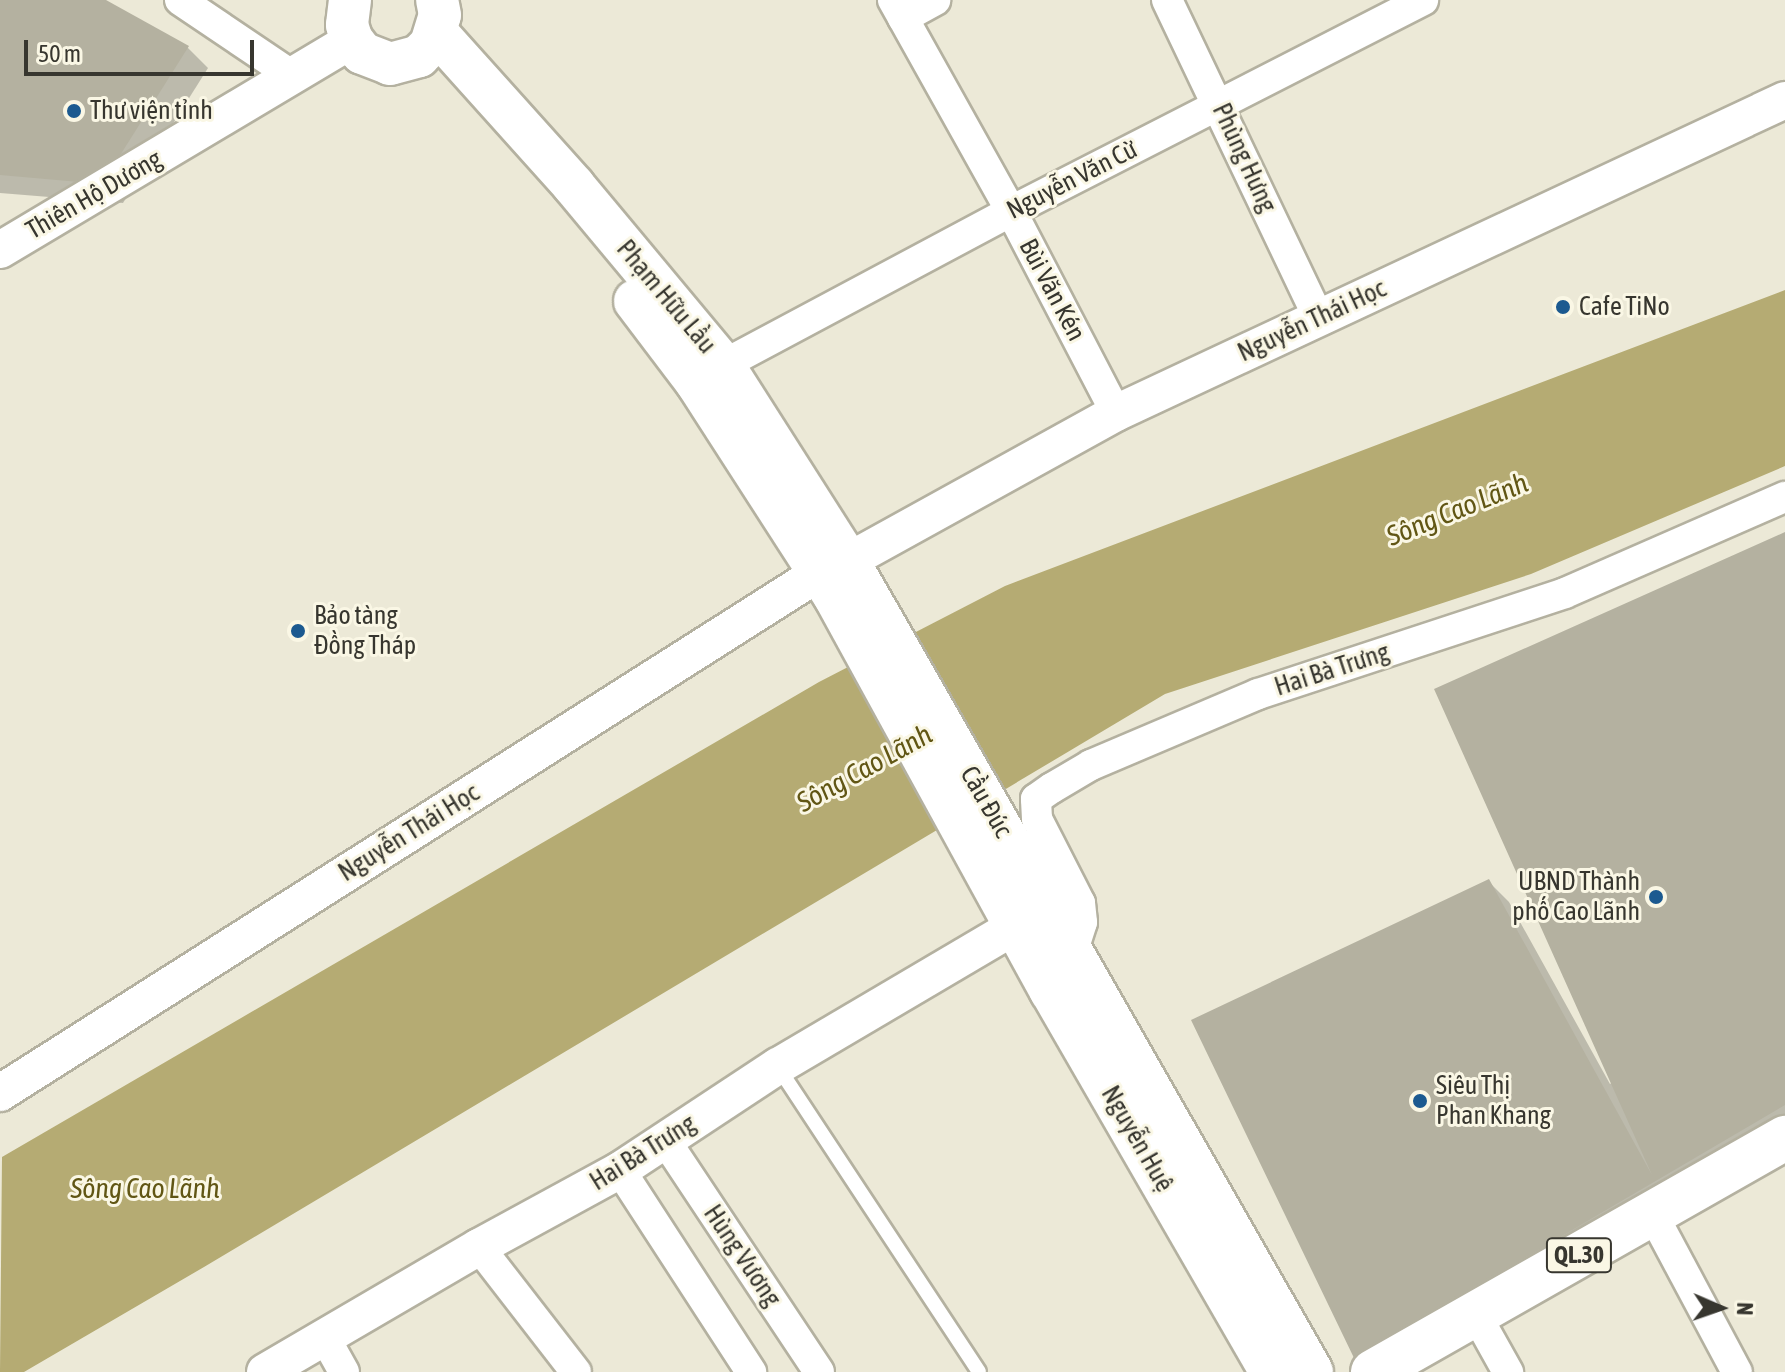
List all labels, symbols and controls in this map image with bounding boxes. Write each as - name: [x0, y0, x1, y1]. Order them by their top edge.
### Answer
- scale bar: [28, 24, 258, 74]
- text: 50 m: [38, 40, 81, 67]
- place label: Thư viện tỉnh: [90, 95, 213, 127]
- street label: Phùng Hưng: [1205, 99, 1283, 217]
- marker: Thư viện tỉnh: [65, 102, 83, 120]
- street label: Nguyễn Văn Cừ: [1002, 134, 1142, 226]
- street label: Thiên Hộ Dương: [21, 144, 167, 246]
- street label: Phạm Hữu Lầu: [610, 234, 722, 360]
- street label: Bùi Văn Kén: [1012, 234, 1092, 346]
- street label: Nguyễn Thái Học: [1233, 273, 1391, 369]
- place label: Cafe TiNo: [1579, 291, 1670, 323]
- marker: Cafe TiNo: [1554, 298, 1572, 316]
- water label: Sông Cao Lãnh: [1382, 465, 1532, 553]
- place label: Bảo tàng Đồng Tháp: [314, 600, 416, 662]
- marker: Bảo tàng Đồng Tháp: [289, 622, 307, 640]
- street label: Hai Bà Trưng: [1271, 637, 1393, 703]
- water label: Sông Cao Lãnh: [791, 717, 937, 819]
- street label: Cầu Đúc: [953, 761, 1019, 843]
- street label: Nguyễn Thái Học: [333, 777, 485, 889]
- place label: UBND Thành phố Cao Lãnh: [1512, 866, 1640, 928]
- marker: UBND Thành phố Cao Lãnh: [1647, 888, 1665, 906]
- place label: Siêu Thị Phan Khang: [1436, 1070, 1551, 1132]
- street label: Nguyễn Huệ: [1094, 1081, 1180, 1197]
- marker: Siêu Thị Phan Khang: [1411, 1092, 1429, 1110]
- street label: Hai Bà Trưng: [584, 1108, 702, 1198]
- water label: Sông Cao Lãnh: [70, 1171, 220, 1205]
- street label: Hùng Vương: [697, 1199, 787, 1313]
- road number: QL.30: [1545, 1235, 1613, 1275]
- north arrow: [1681, 1268, 1761, 1348]
- text: N: [1732, 1302, 1758, 1316]

